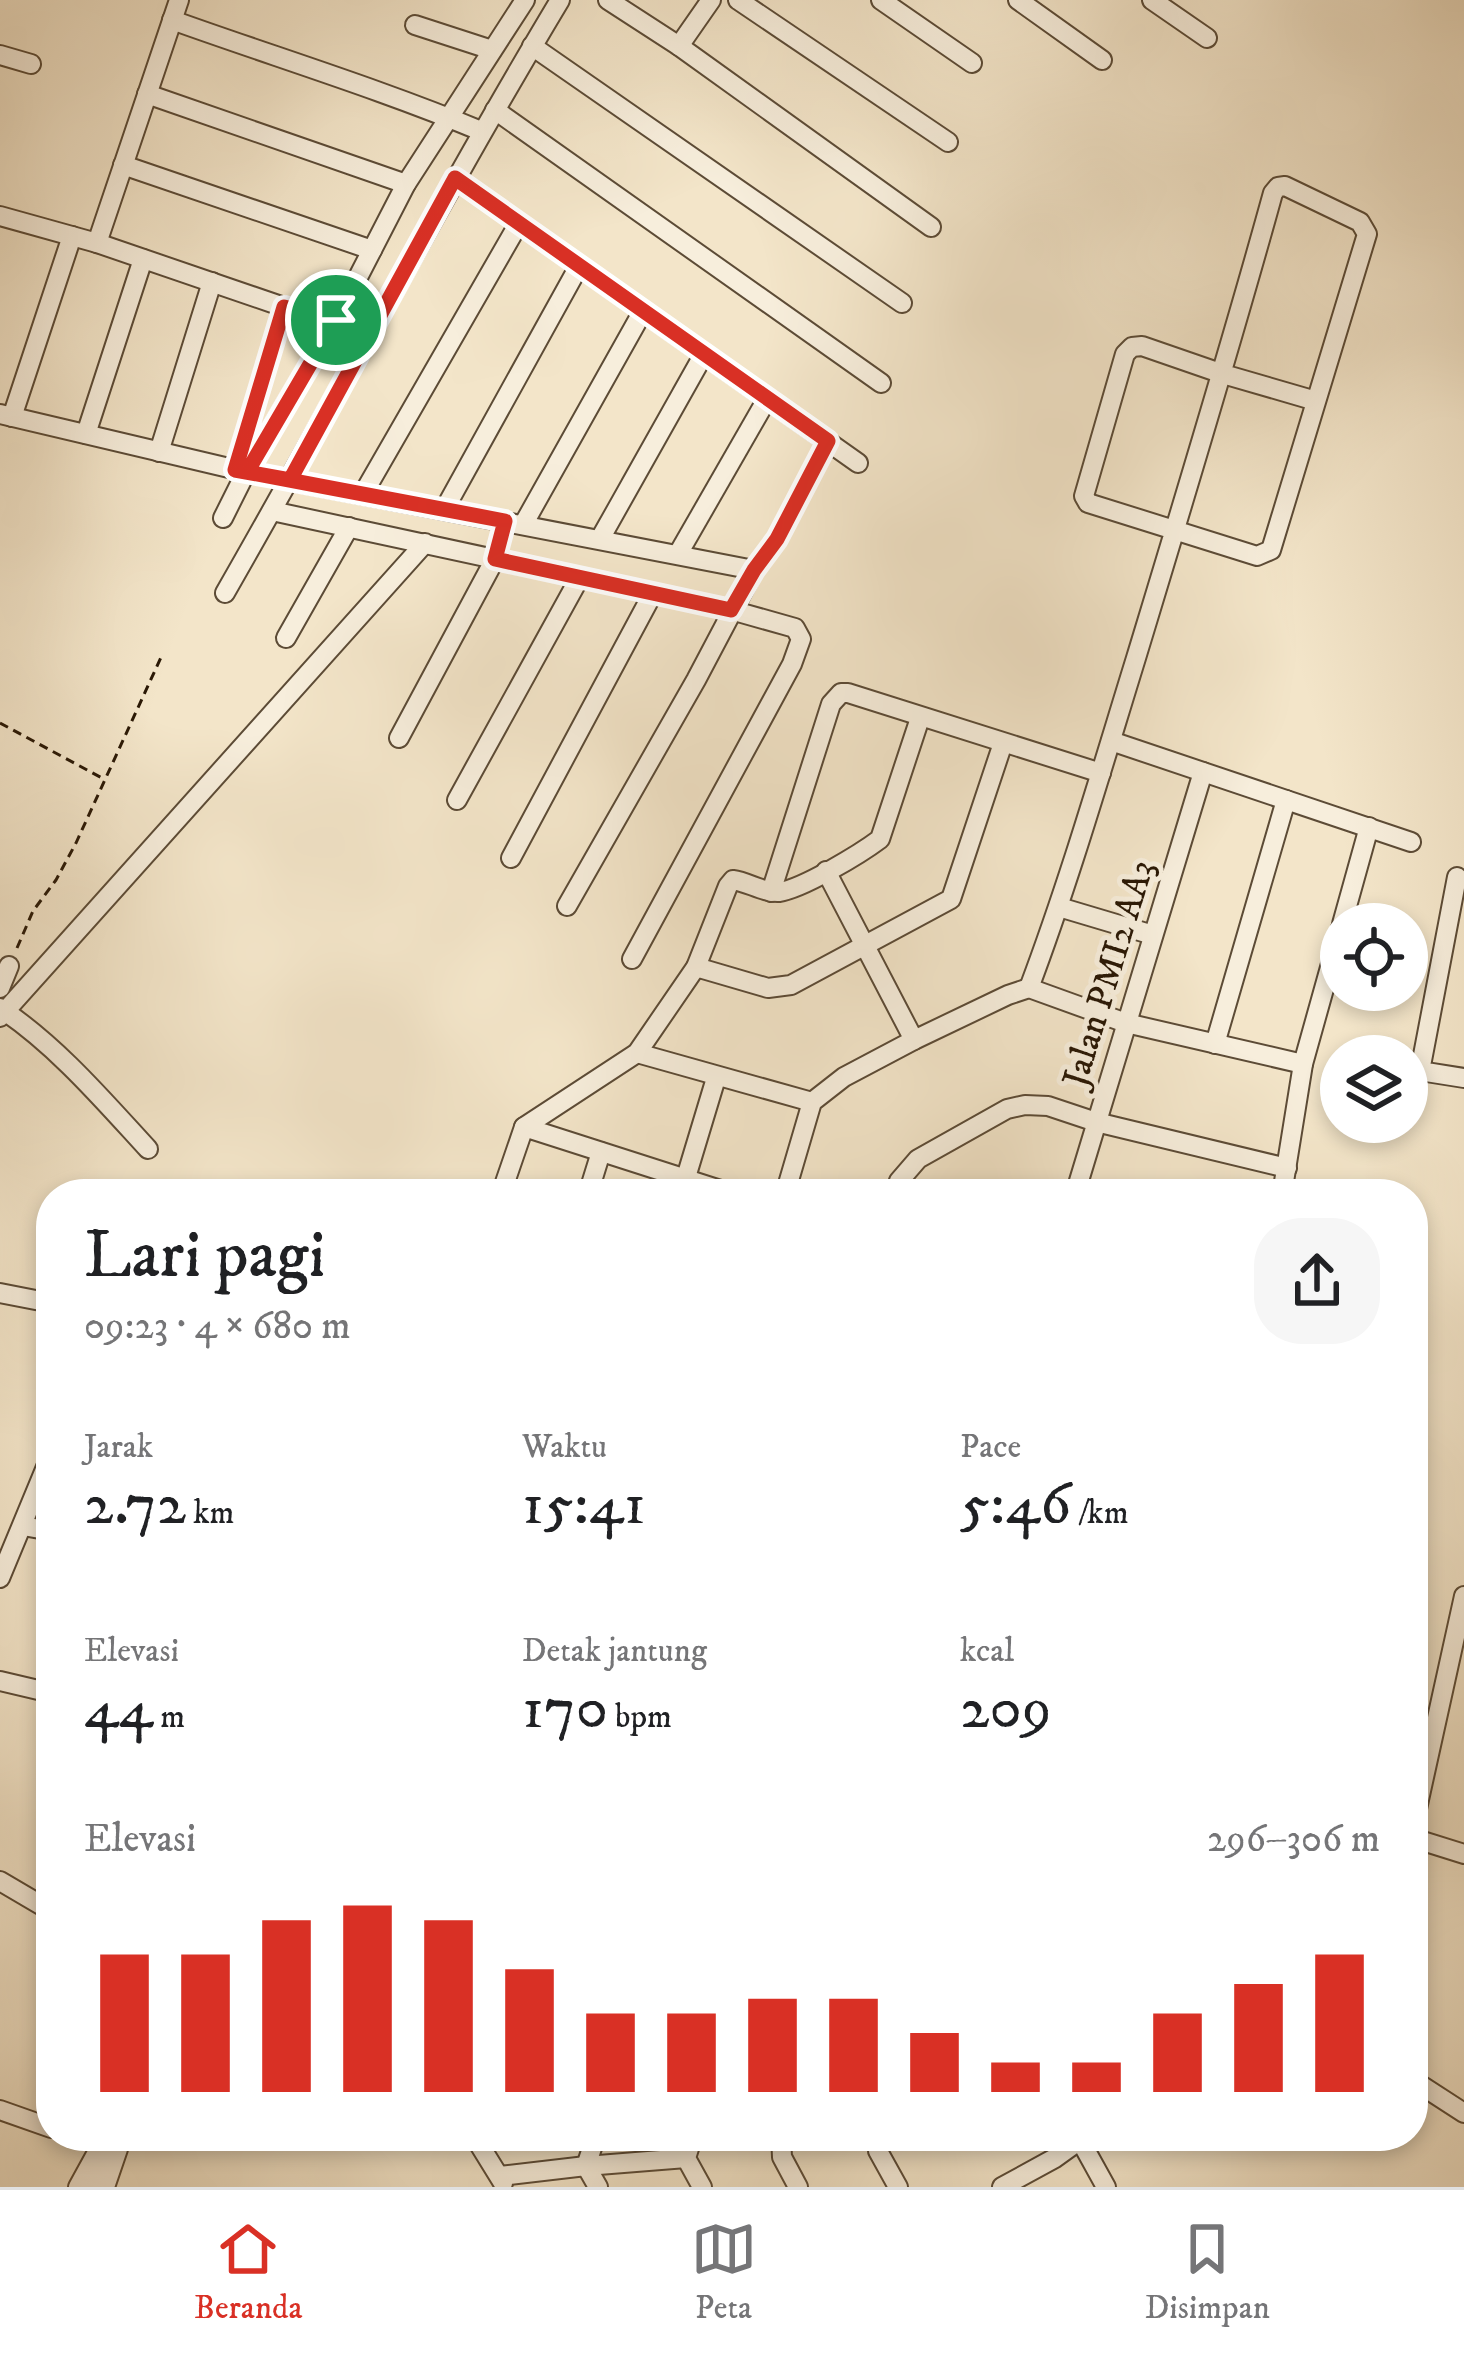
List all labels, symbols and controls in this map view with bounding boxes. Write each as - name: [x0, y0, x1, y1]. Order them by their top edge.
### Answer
- pin: [285, 269, 387, 371]
- icon: arrive: [303, 287, 369, 353]
- street label: Jalan PMI2 AA3: [1053, 855, 1165, 1095]
- map controls: [1320, 903, 1428, 1143]
- button: locate: [1320, 903, 1428, 1011]
- button: layers: [1320, 1035, 1428, 1143]
- text: Lari pagi: [84, 1216, 326, 1298]
- button: share: [1254, 1218, 1380, 1344]
- text: 09:23 · 4 × 680 m: [84, 1302, 351, 1351]
- text: Jarak: [84, 1427, 153, 1468]
- text: Waktu: [522, 1427, 607, 1468]
- text: Pace: [960, 1427, 1021, 1468]
- text: 2.72: [84, 1468, 186, 1543]
- text: 15:41: [522, 1468, 646, 1543]
- text: 5:46: [960, 1468, 1071, 1543]
- text: km: [186, 1493, 234, 1534]
- text: /km: [1071, 1493, 1128, 1534]
- text: Elevasi: [84, 1631, 179, 1672]
- text: Detak jantung: [522, 1631, 707, 1672]
- text: kcal: [960, 1631, 1014, 1672]
- text: 44: [84, 1672, 153, 1747]
- text: 170: [522, 1672, 608, 1747]
- text: 209: [960, 1672, 1052, 1747]
- text: m: [153, 1697, 185, 1738]
- text: bpm: [608, 1697, 672, 1738]
- text: Elevasi: [84, 1815, 196, 1864]
- text: 296–306 m: [1207, 1815, 1380, 1864]
- tab: Beranda: [194, 2216, 303, 2329]
- tab: Peta: [691, 2216, 757, 2329]
- tab: Disimpan: [1145, 2216, 1270, 2329]

